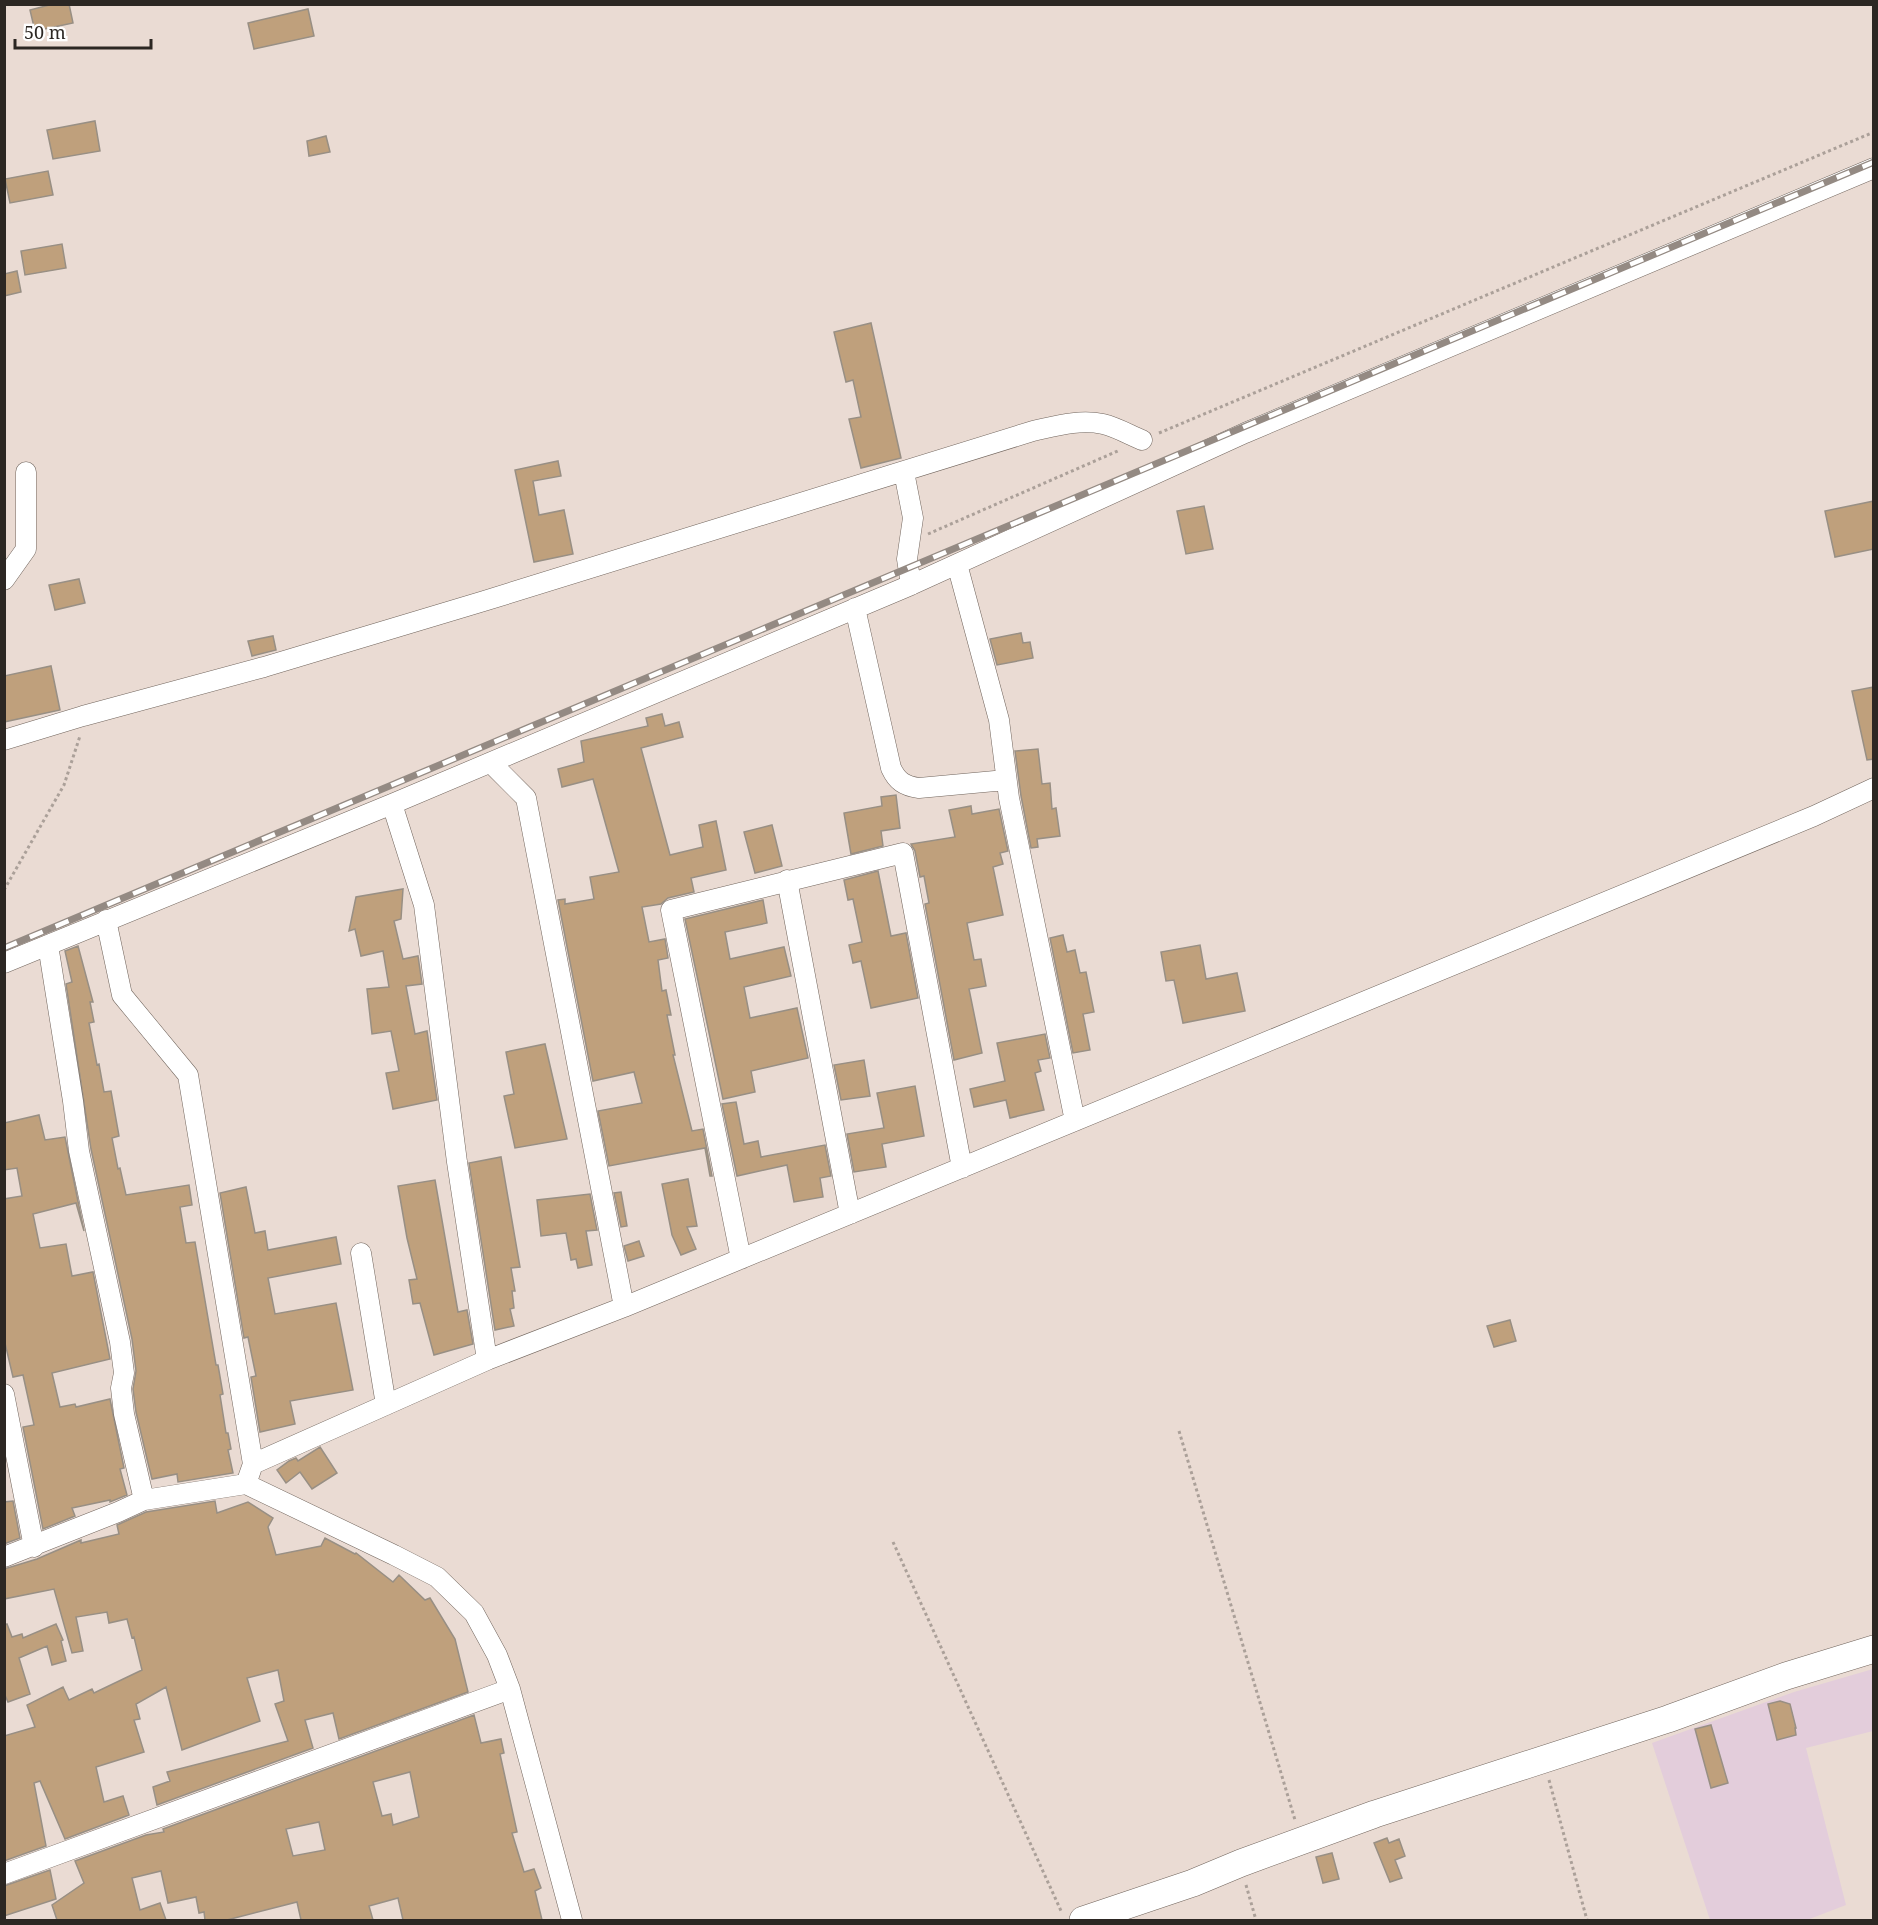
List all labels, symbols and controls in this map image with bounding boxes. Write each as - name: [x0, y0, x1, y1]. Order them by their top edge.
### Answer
- scale bar: [15, 12, 152, 50]
- text: 50 m: [24, 20, 66, 44]

